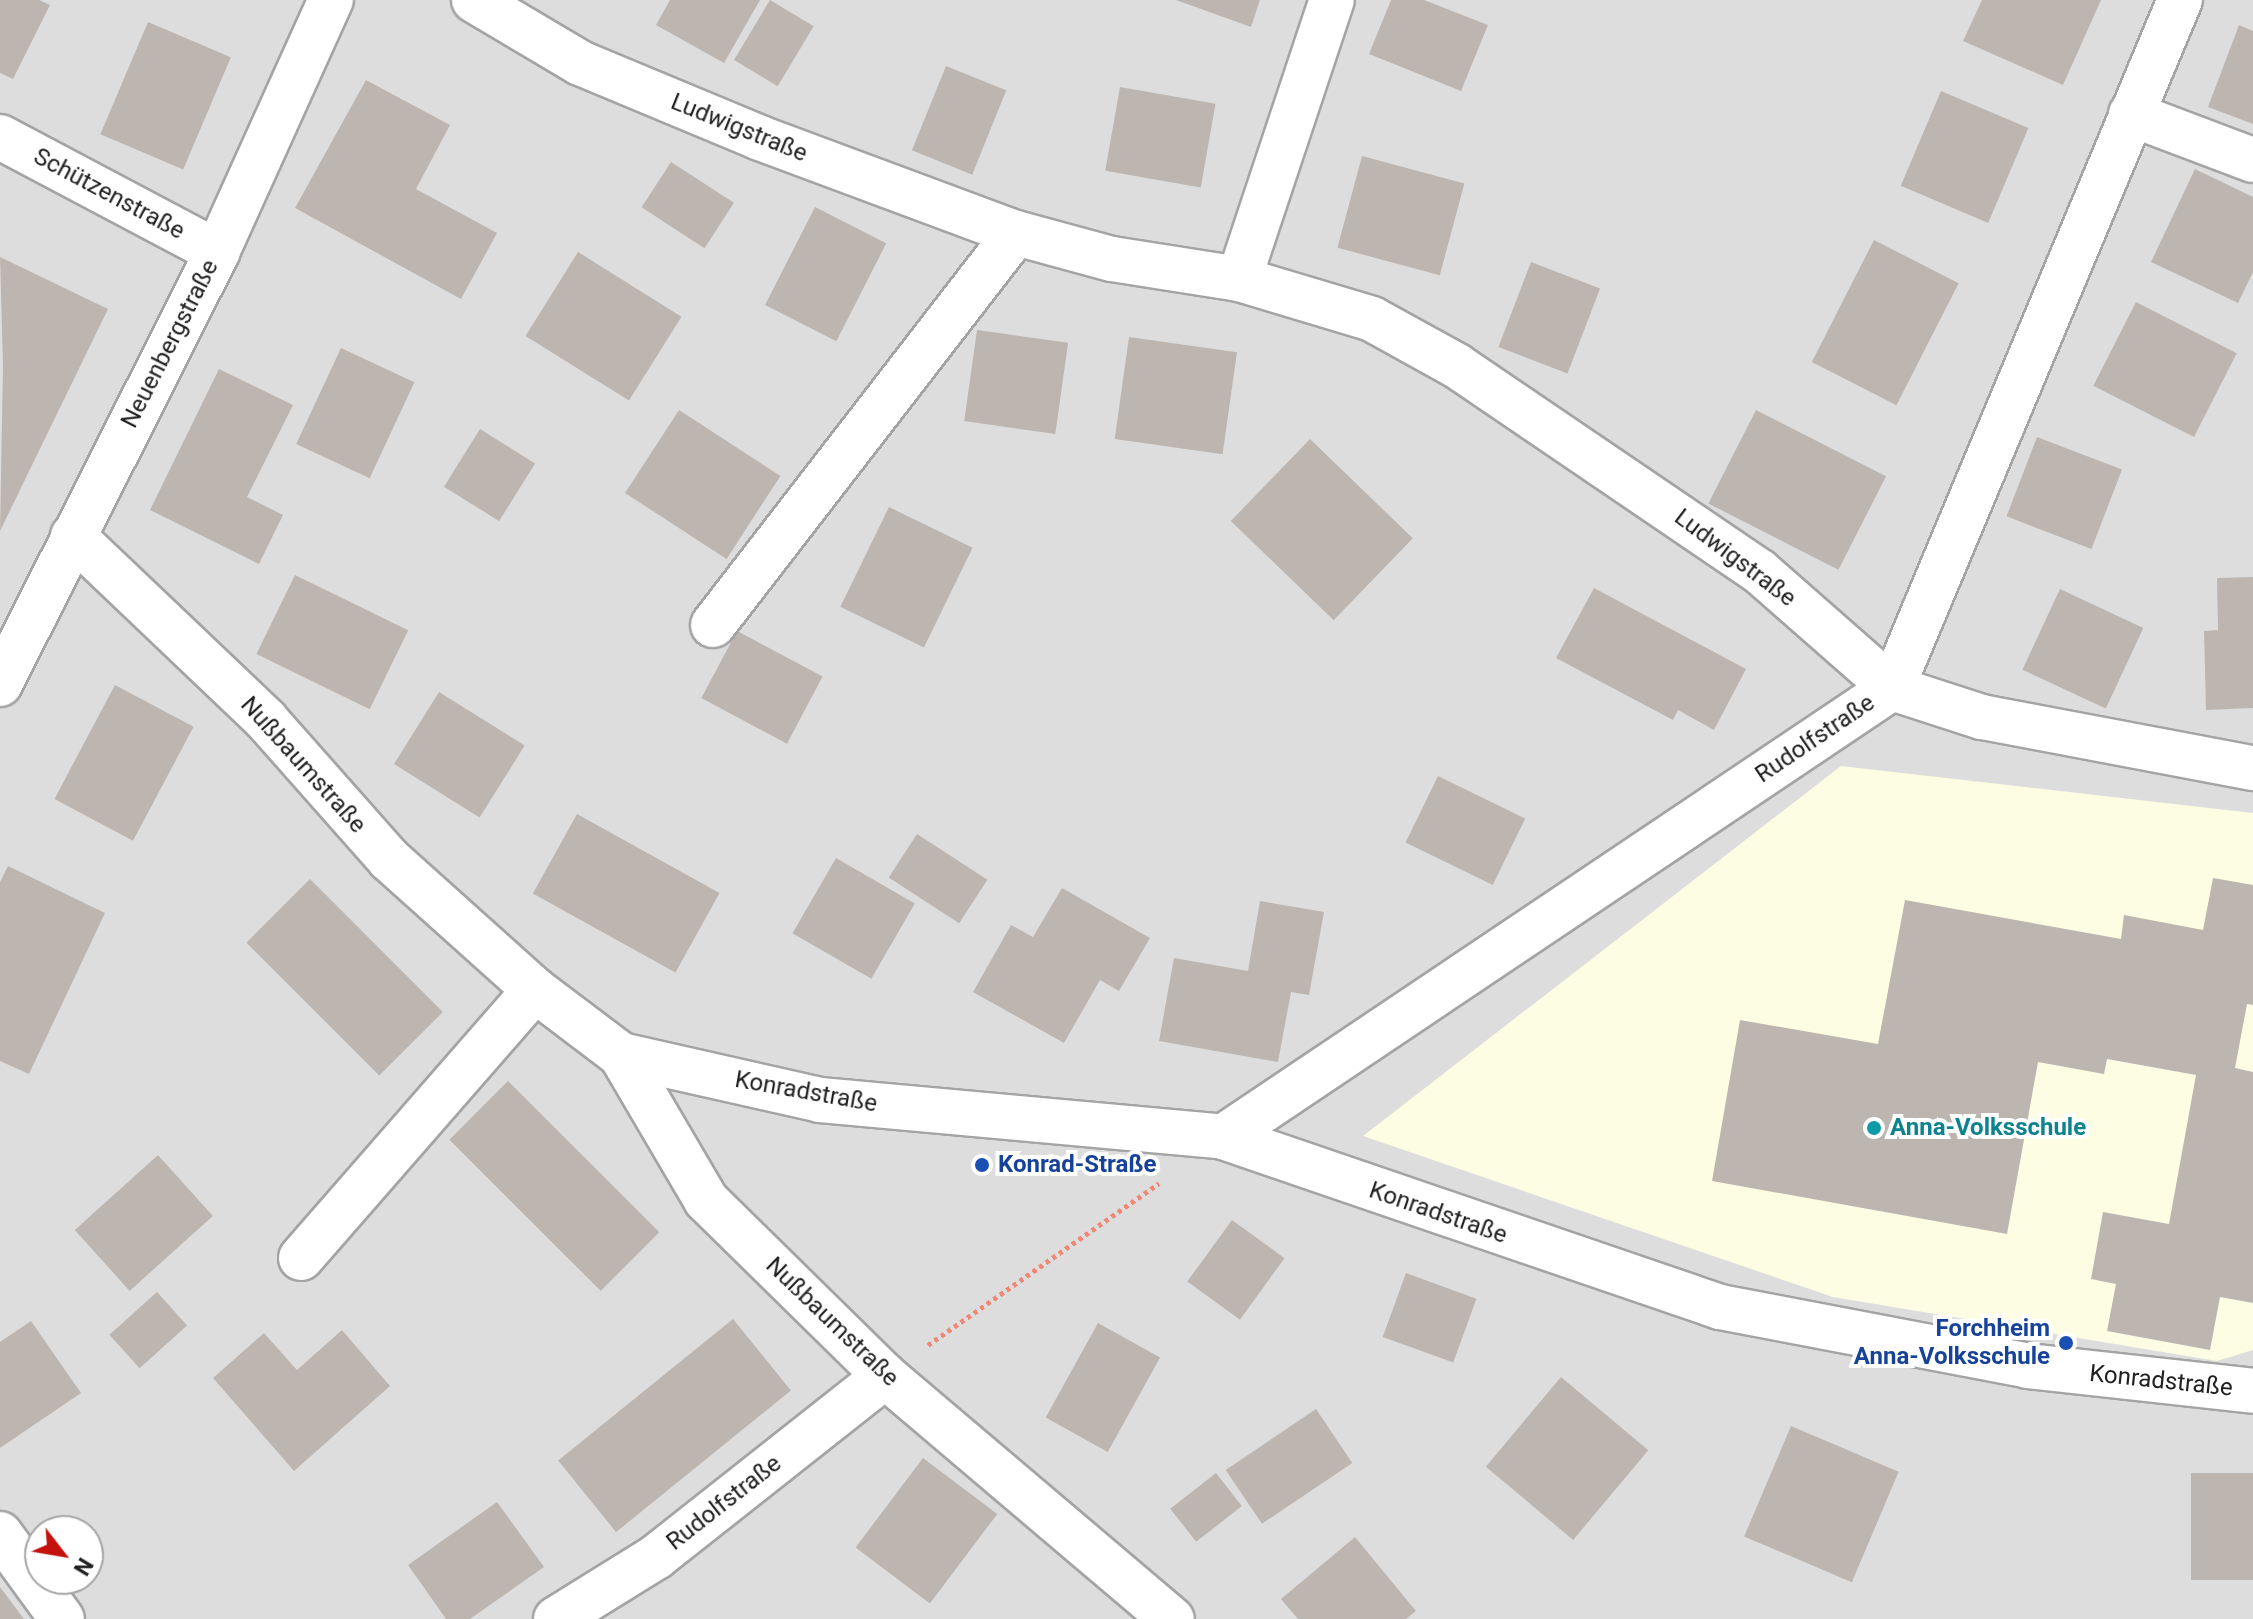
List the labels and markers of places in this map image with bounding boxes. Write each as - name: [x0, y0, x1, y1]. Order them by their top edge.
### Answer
- place label: Anna-Volksschule: [1890, 1114, 2086, 1142]
- marker: Anna-Volksschule: [1865, 1119, 1883, 1137]
- place label: Konrad-Straße: [998, 1151, 1156, 1179]
- marker: Konrad-Straße: [973, 1156, 991, 1174]
- place label: Forchheim Anna-Volksschule: [1854, 1315, 2050, 1371]
- marker: Forchheim Anna-Volksschule: [2057, 1334, 2075, 1352]

